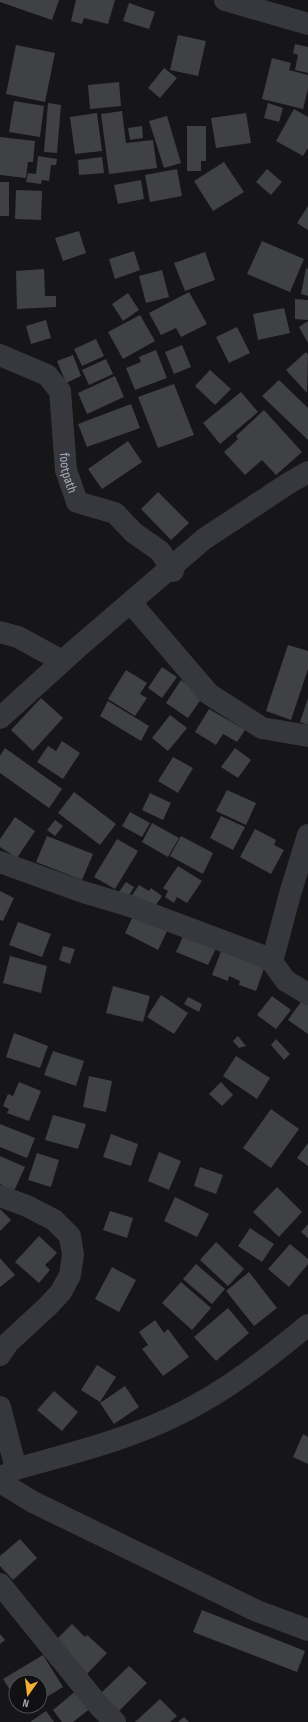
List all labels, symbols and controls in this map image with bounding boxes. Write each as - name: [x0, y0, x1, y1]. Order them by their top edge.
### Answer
- street label: footpath: [56, 452, 82, 495]
- north arrow: [8, 1674, 48, 1714]
- text: N: [21, 1696, 30, 1710]

